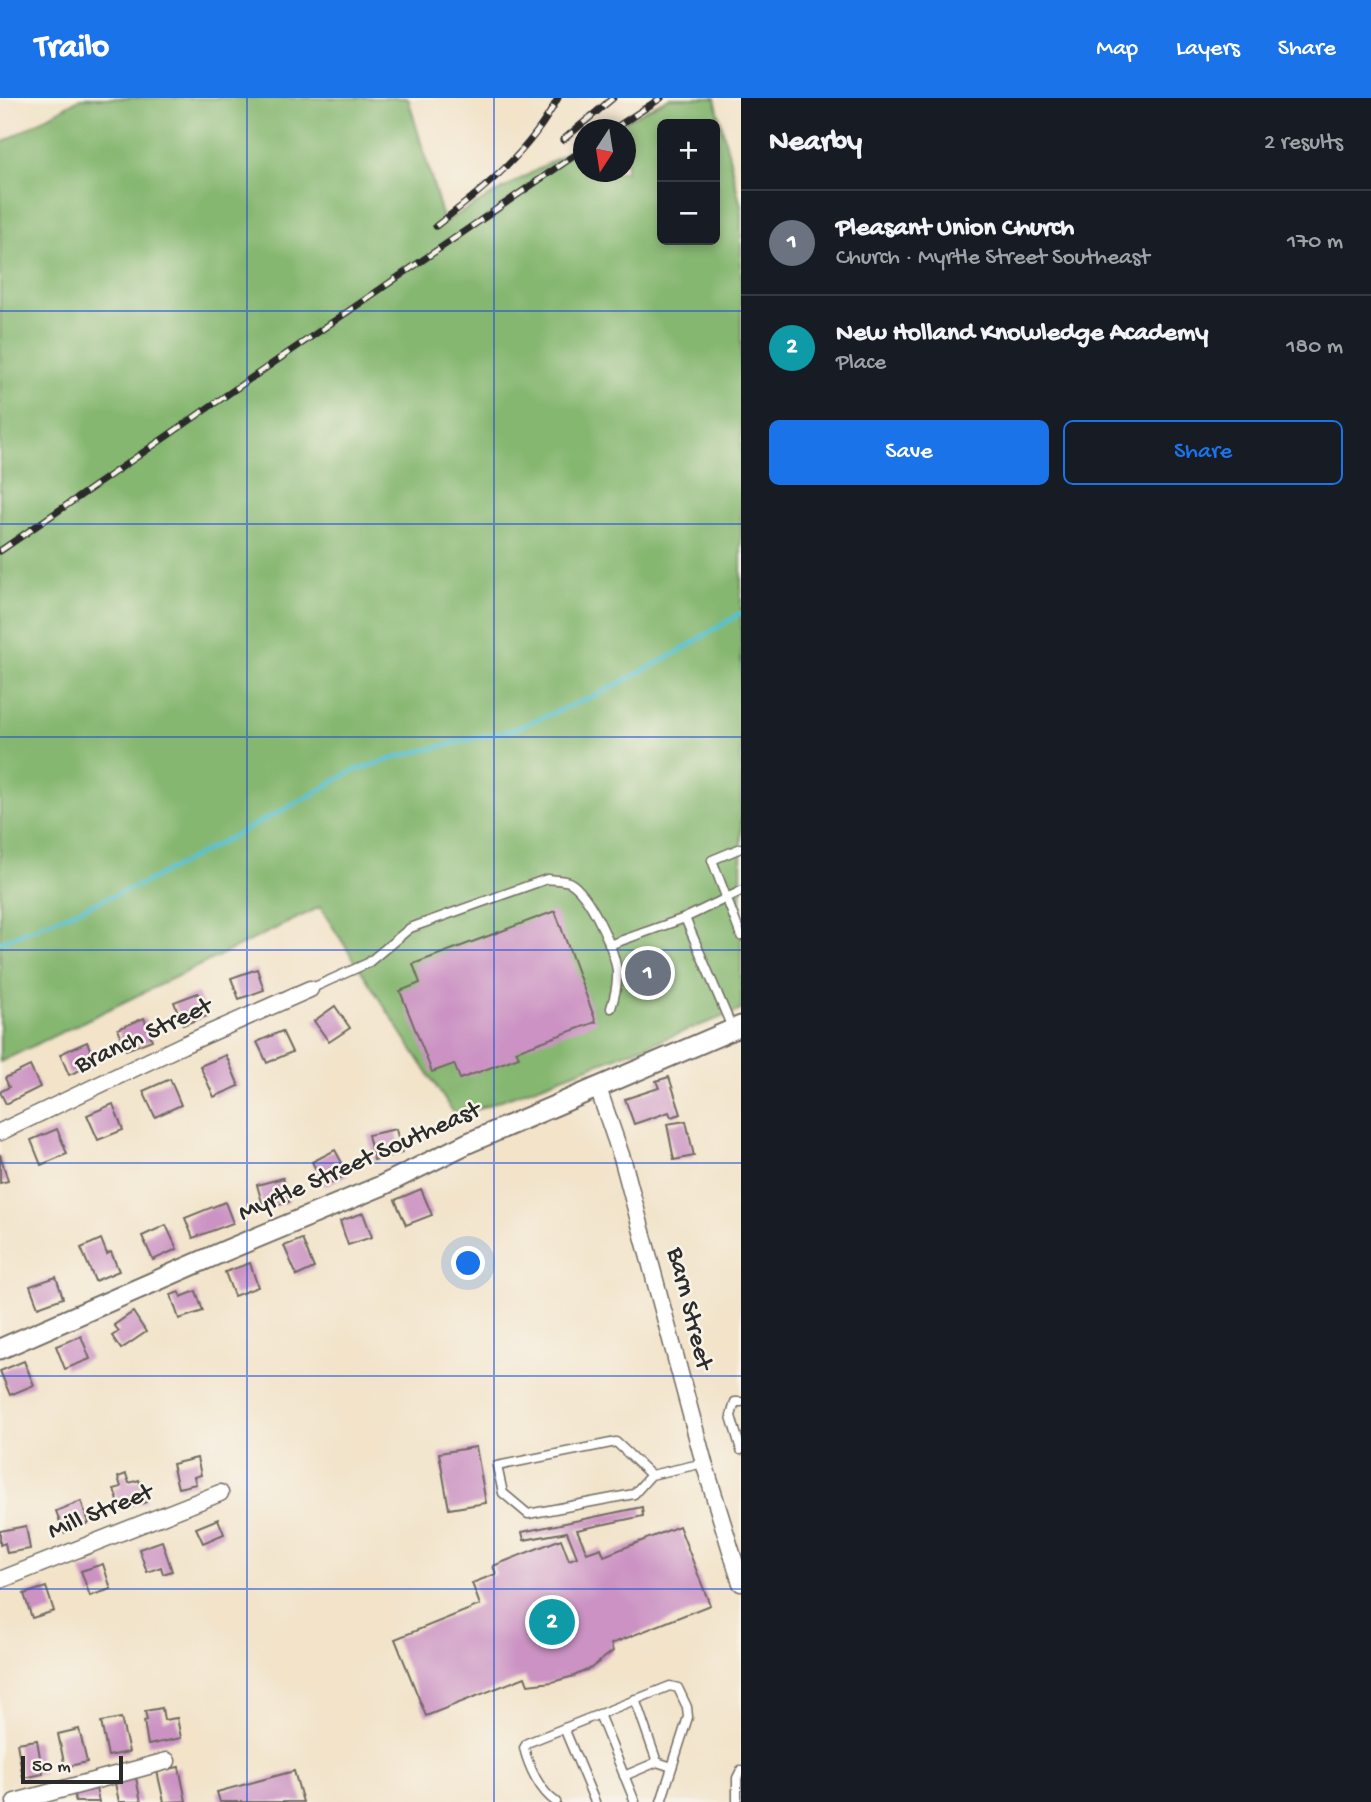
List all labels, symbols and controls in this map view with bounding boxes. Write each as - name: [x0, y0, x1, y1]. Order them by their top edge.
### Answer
- text: Trailo: [35, 30, 109, 68]
- text: Map: [1096, 35, 1138, 64]
- text: Layers: [1176, 35, 1240, 64]
- text: Share: [1278, 35, 1336, 64]
- north arrow: [573, 119, 636, 182]
- map controls: [657, 119, 720, 245]
- button: +: [657, 119, 720, 182]
- text: Nearby: [769, 126, 862, 161]
- text: 2 results: [1264, 130, 1343, 157]
- button: −: [657, 182, 720, 245]
- text: Pleasant Union Church: [836, 214, 1074, 245]
- text: 1: [787, 229, 797, 256]
- text: 170 m: [1287, 229, 1343, 256]
- text: Church · Myrtle Street Southeast: [836, 245, 1150, 272]
- text: New Holland Knowledge Academy: [836, 319, 1208, 350]
- text: 2: [786, 334, 798, 361]
- text: 180 m: [1286, 334, 1343, 361]
- text: Place: [836, 350, 886, 377]
- button: Save: [769, 420, 1049, 485]
- button: Share: [1063, 420, 1343, 485]
- pin: 1: [625, 947, 671, 999]
- street label: Branch Street: [70, 991, 220, 1083]
- street label: Myrtle Street Southeast: [234, 1095, 488, 1230]
- street label: Barn Street: [658, 1244, 719, 1376]
- your location: [451, 1246, 485, 1280]
- street label: Mill Street: [44, 1477, 160, 1548]
- pin: 2: [529, 1596, 575, 1648]
- scale bar: [21, 1753, 122, 1785]
- text: 50 m: [32, 1756, 71, 1779]

